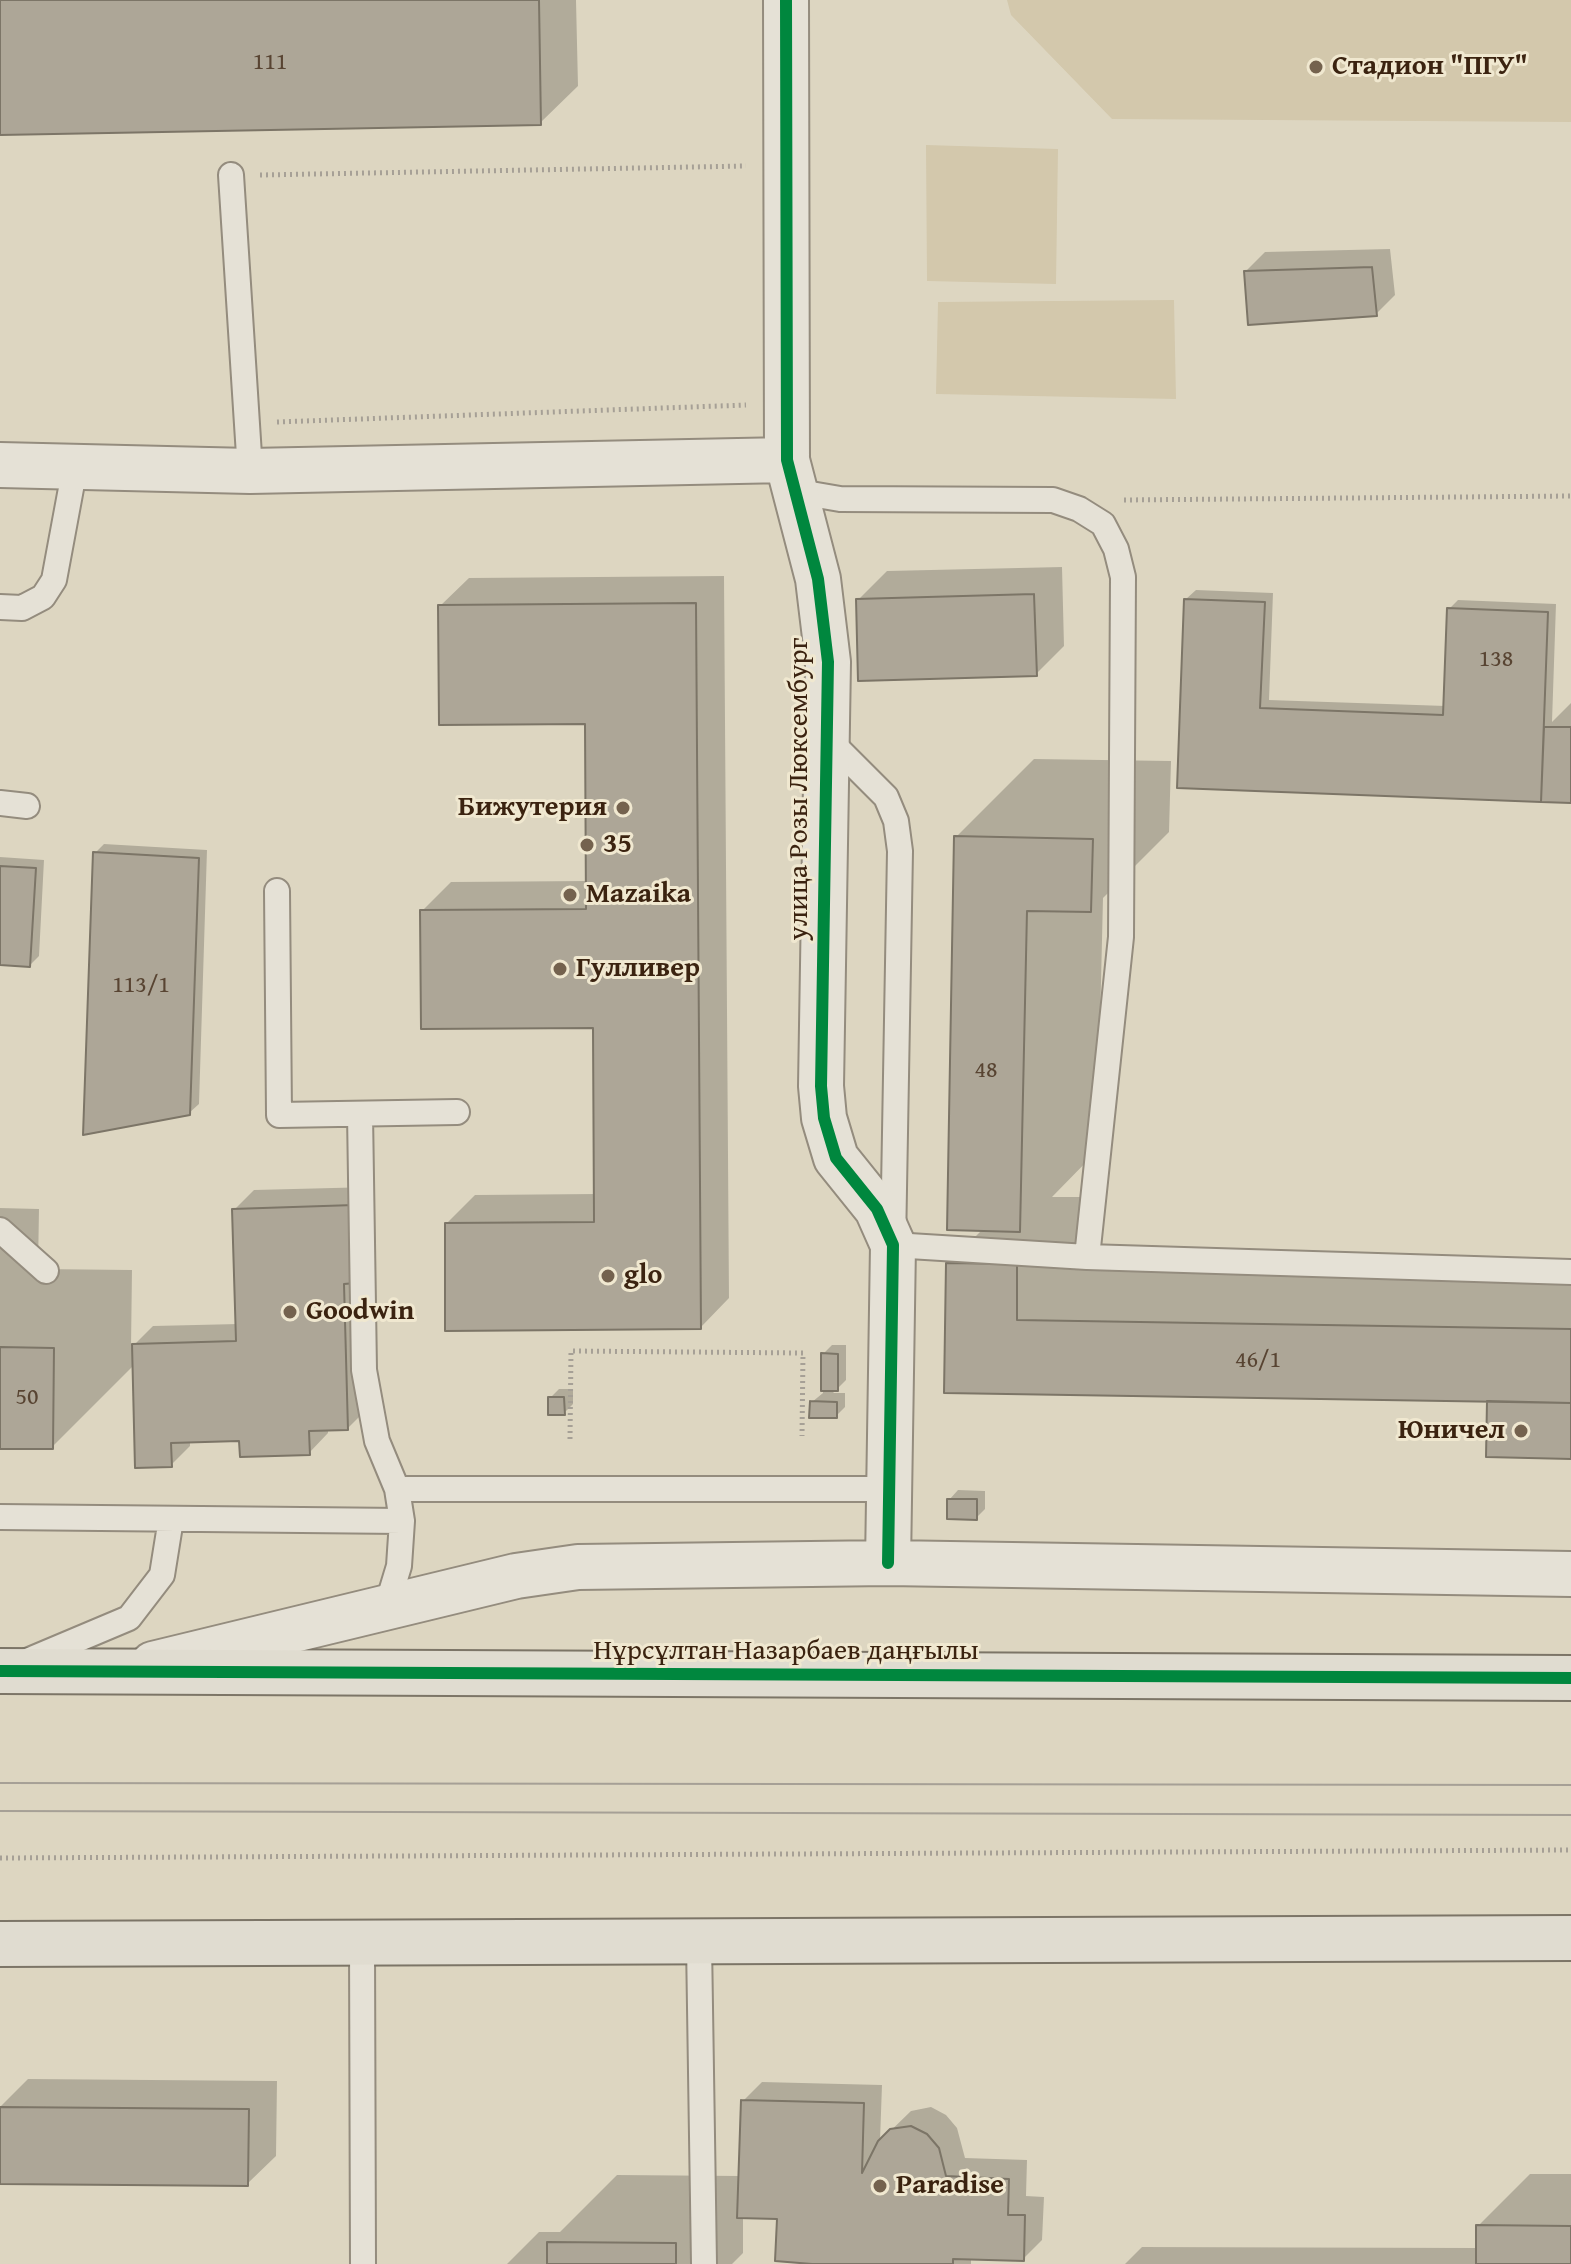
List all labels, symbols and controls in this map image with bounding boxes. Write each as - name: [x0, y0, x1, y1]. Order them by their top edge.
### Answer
- house number: 111: [253, 49, 287, 77]
- place label: Стадион "ПГУ": [1332, 50, 1528, 84]
- marker: Стадион "ПГУ": [1307, 58, 1325, 76]
- street label: улица Розы Люксембург: [783, 638, 817, 940]
- house number: 138: [1479, 646, 1513, 674]
- place label: Бижутерия: [458, 791, 607, 825]
- marker: Бижутерия: [614, 799, 632, 817]
- place label: 35: [603, 828, 632, 862]
- marker: 35: [578, 836, 596, 854]
- place label: Mazaika: [586, 878, 691, 912]
- marker: Mazaika: [561, 886, 579, 904]
- place label: Гулливер: [576, 952, 700, 986]
- marker: Гулливер: [551, 960, 569, 978]
- house number: 113/1: [112, 972, 170, 1000]
- house number: 48: [974, 1057, 998, 1085]
- place label: glo: [624, 1259, 662, 1293]
- marker: glo: [599, 1267, 617, 1285]
- place label: Goodwin: [306, 1295, 414, 1329]
- marker: Goodwin: [281, 1303, 299, 1321]
- house number: 46/1: [1235, 1347, 1281, 1375]
- house number: 50: [15, 1384, 39, 1412]
- place label: Юничел: [1398, 1414, 1505, 1448]
- marker: Юничел: [1512, 1422, 1530, 1440]
- street label: Нұрсұлтан Назарбаев даңғылы: [593, 1635, 979, 1669]
- place label: Paradise: [896, 2169, 1004, 2203]
- marker: Paradise: [871, 2177, 889, 2195]

